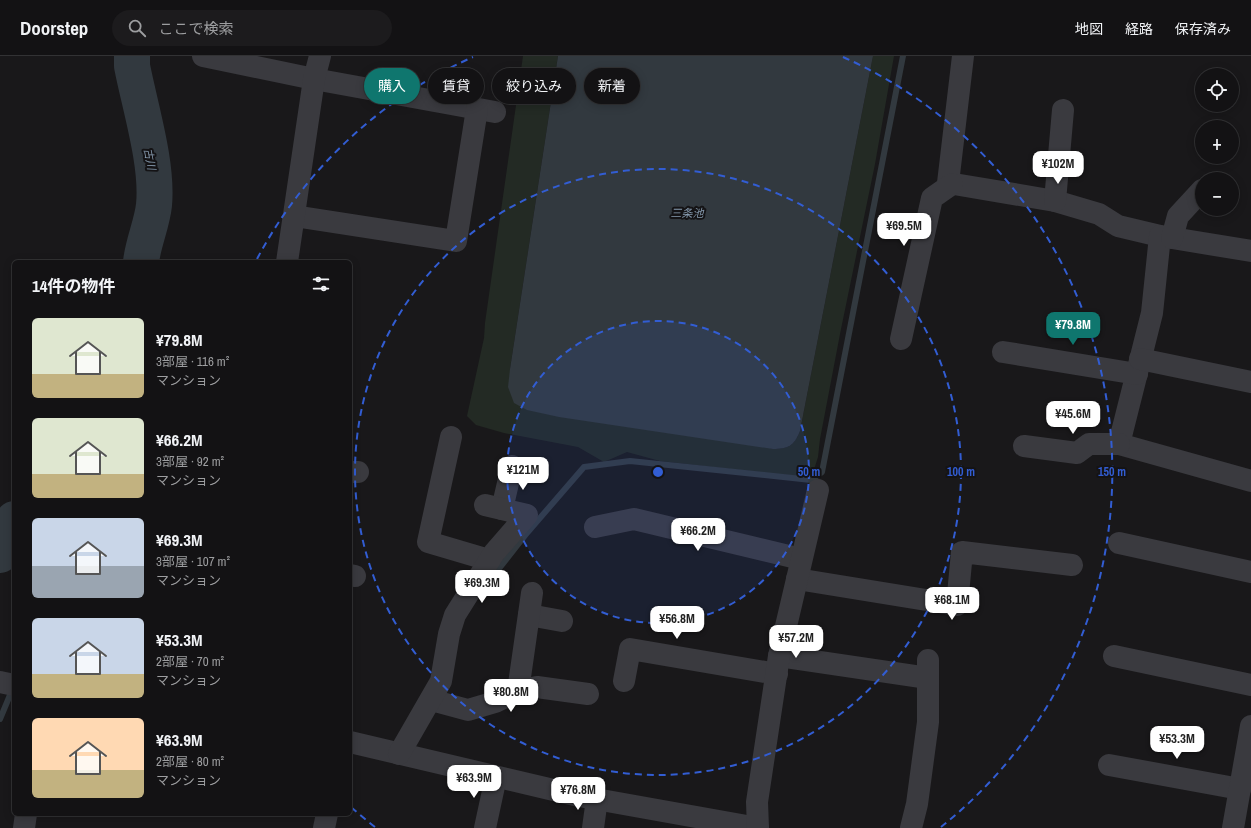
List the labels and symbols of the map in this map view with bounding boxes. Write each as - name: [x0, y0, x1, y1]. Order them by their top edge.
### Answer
- water label: 古川: [141, 147, 159, 172]
- pin: ¥102M: [1030, 151, 1086, 185]
- water label: 三条池: [671, 206, 704, 220]
- pin: ¥69.5M: [871, 213, 937, 247]
- pin: ¥79.8M: [1040, 312, 1106, 346]
- pin: ¥45.6M: [1040, 401, 1106, 435]
- pin: ¥121M: [495, 457, 551, 491]
- text: 50 m: [798, 464, 820, 480]
- text: 100 m: [947, 464, 975, 480]
- text: 150 m: [1098, 464, 1126, 480]
- centre of rings: [651, 465, 665, 479]
- pin: ¥66.2M: [665, 518, 731, 552]
- pin: ¥69.3M: [449, 570, 515, 604]
- pin: ¥68.1M: [919, 587, 985, 621]
- pin: ¥56.8M: [644, 606, 710, 640]
- pin: ¥57.2M: [763, 625, 829, 659]
- pin: ¥80.8M: [478, 679, 544, 713]
- pin: ¥53.3M: [1144, 726, 1210, 760]
- pin: ¥63.9M: [441, 765, 507, 799]
- pin: ¥76.8M: [545, 777, 611, 811]

